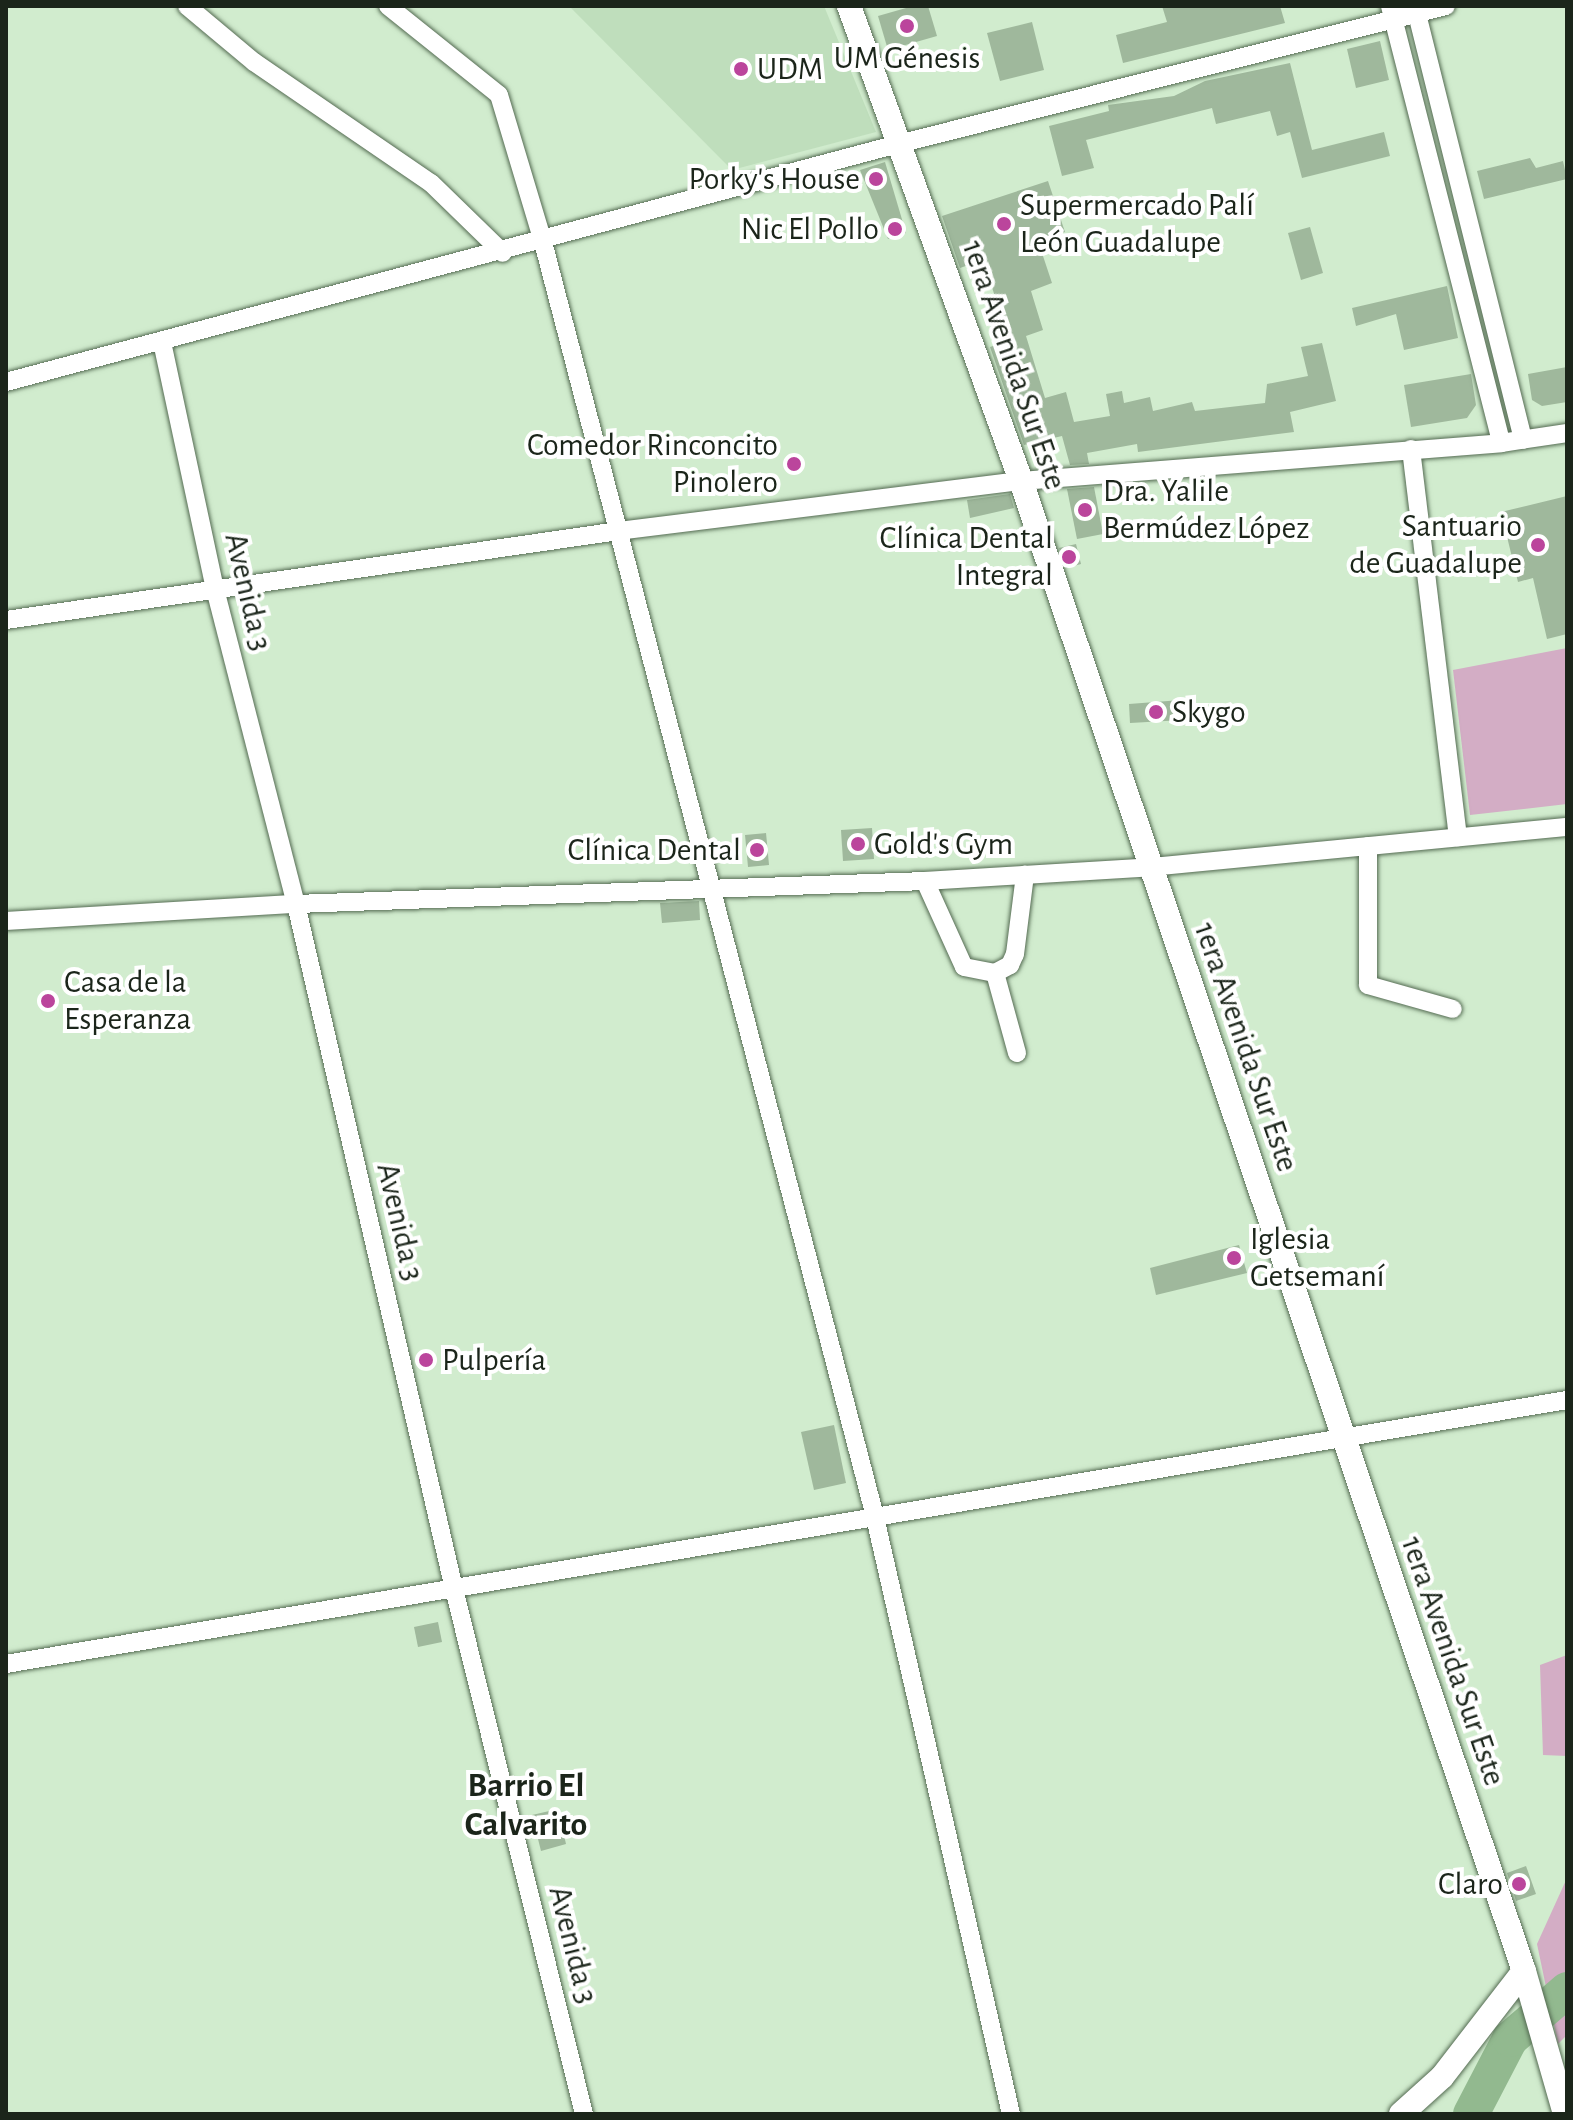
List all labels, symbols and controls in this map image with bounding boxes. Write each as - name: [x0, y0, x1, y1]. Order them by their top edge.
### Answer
- marker: UM Génesis: [898, 17, 916, 35]
- place label: UM Génesis: [834, 39, 980, 77]
- place label: UDM: [757, 50, 823, 88]
- marker: UDM: [732, 60, 750, 78]
- place label: Porky's House: [688, 160, 860, 198]
- marker: Porky's House: [867, 170, 885, 188]
- place label: Supermercado Palí León Guadalupe: [1020, 187, 1254, 262]
- place label: Nic El Pollo: [741, 210, 879, 248]
- marker: Supermercado Palí León Guadalupe: [995, 215, 1013, 233]
- marker: Nic El Pollo: [886, 220, 904, 238]
- street label: 1era Avenida Sur Este: [953, 235, 1075, 495]
- place label: Comedor Rinconcito Pinolero: [527, 427, 778, 502]
- marker: Comedor Rinconcito Pinolero: [785, 455, 803, 473]
- place label: Dra. Yalile Bermúdez López: [1103, 473, 1309, 548]
- marker: Dra. Yalile Bermúdez López: [1074, 499, 1096, 521]
- place label: Santuario de Guadalupe: [1349, 508, 1522, 583]
- place label: Clínica Dental Integral: [880, 520, 1053, 595]
- street label: Avenida 3: [216, 529, 280, 655]
- marker: Santuario de Guadalupe: [1529, 536, 1547, 554]
- marker: Clínica Dental Integral: [1060, 548, 1078, 566]
- place label: Skygo: [1172, 693, 1246, 731]
- marker: Skygo: [1147, 703, 1165, 721]
- place label: Gold's Gym: [874, 825, 1013, 863]
- place label: Clínica Dental: [568, 831, 741, 869]
- marker: Gold's Gym: [849, 835, 867, 853]
- marker: Clínica Dental: [748, 841, 766, 859]
- street label: 1era Avenida Sur Este: [1185, 917, 1307, 1177]
- place label: Casa de la Esperanza: [64, 964, 191, 1039]
- marker: Casa de la Esperanza: [39, 992, 57, 1010]
- street label: Avenida 3: [368, 1159, 432, 1285]
- place label: Iglesia Getsemaní: [1250, 1221, 1384, 1296]
- marker: Iglesia Getsemaní: [1225, 1249, 1243, 1267]
- place label: Pulpería: [442, 1341, 546, 1379]
- marker: Pulpería: [417, 1351, 435, 1369]
- street label: 1era Avenida Sur Este: [1392, 1531, 1514, 1791]
- district label: Barrio El Calvarito: [465, 1766, 587, 1846]
- place label: Claro: [1438, 1865, 1503, 1903]
- marker: Claro: [1510, 1875, 1528, 1893]
- street label: Avenida 3: [540, 1882, 606, 2008]

